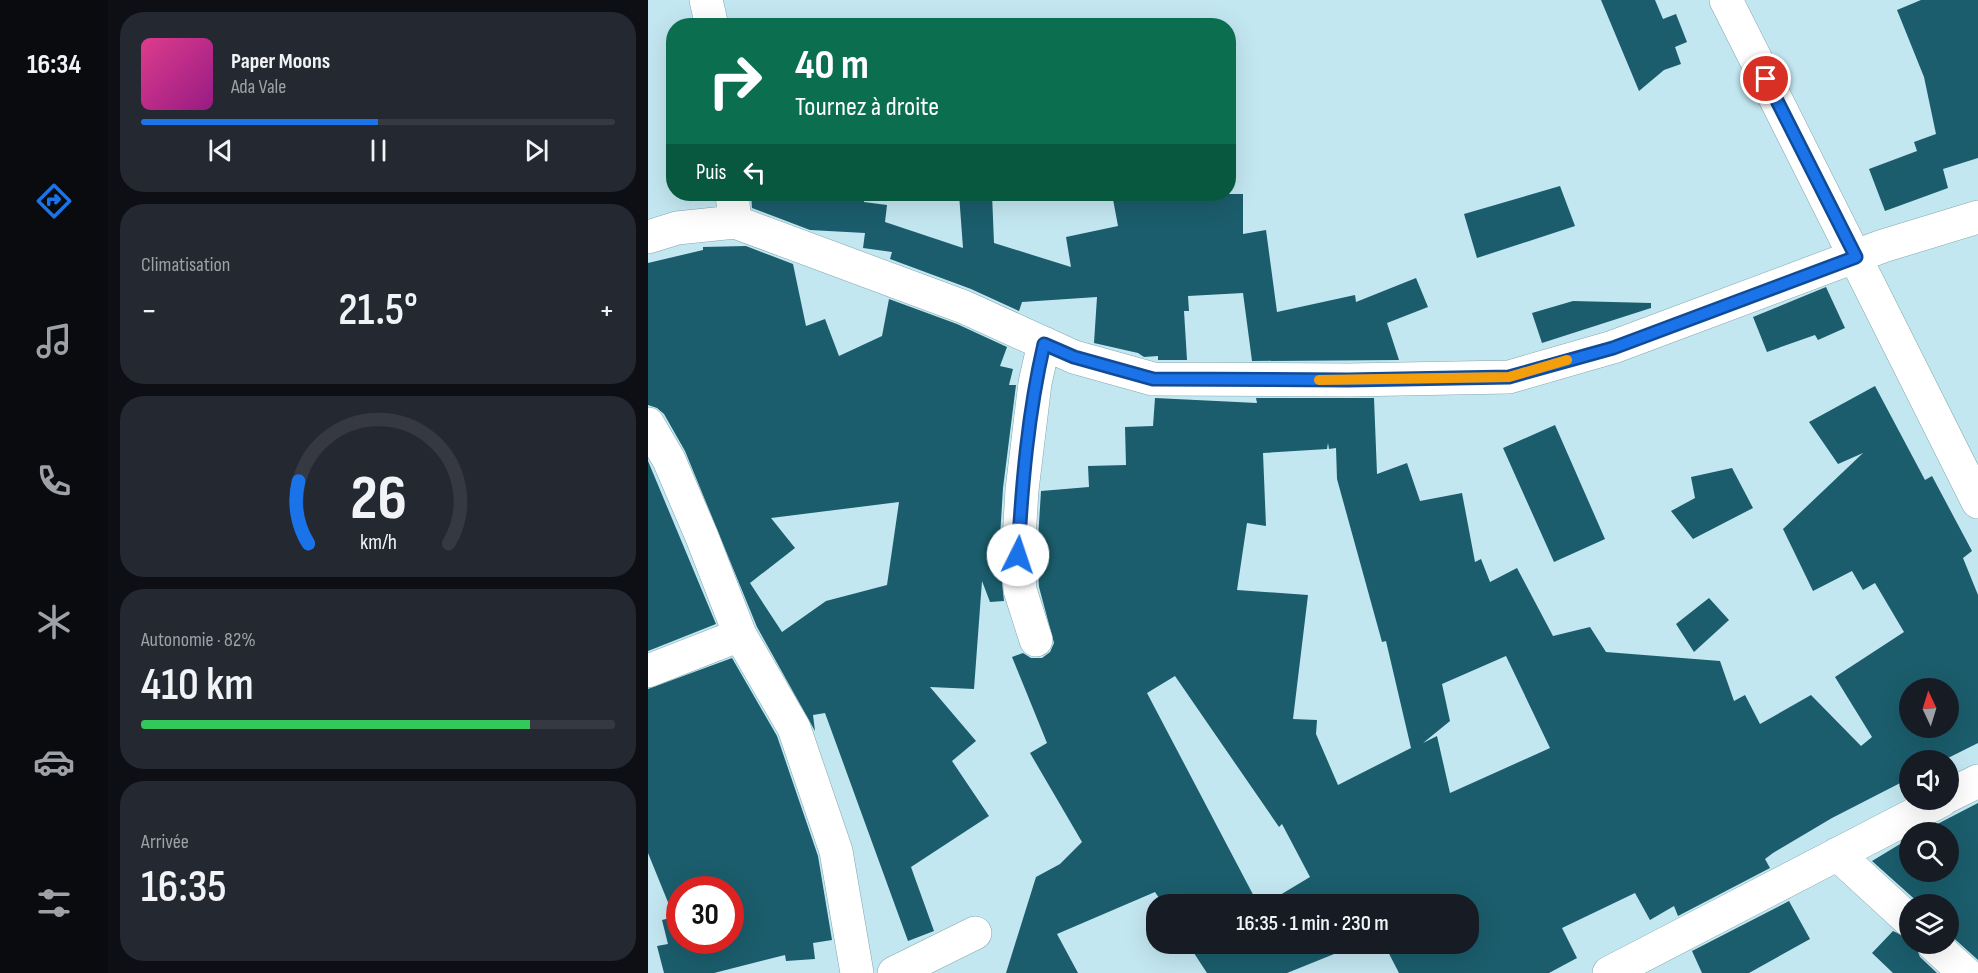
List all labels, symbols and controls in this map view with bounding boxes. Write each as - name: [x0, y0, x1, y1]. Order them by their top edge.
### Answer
- text: 40 m: [795, 40, 869, 91]
- icon: right: [696, 42, 774, 120]
- text: Paper Moons: [231, 48, 330, 75]
- text: 16:34: [27, 49, 81, 81]
- pin: [1740, 53, 1791, 104]
- icon: arrive: [1749, 62, 1782, 95]
- text: Ada Vale: [231, 75, 286, 99]
- text: Tournez à droite: [795, 91, 939, 123]
- icon: previous: [204, 134, 237, 167]
- icon: pause: [362, 134, 395, 167]
- icon: next: [520, 134, 553, 167]
- icon: left: [738, 156, 771, 189]
- text: Puis: [696, 159, 726, 186]
- icon: directions: [33, 180, 75, 222]
- text: Climatisation: [141, 253, 230, 277]
- text: 21.5°: [338, 283, 418, 338]
- text: −: [141, 291, 157, 331]
- text: +: [599, 291, 615, 331]
- icon: music: [33, 320, 75, 362]
- icon: phone: [33, 460, 75, 502]
- text: 26: [350, 462, 406, 537]
- position arrow: [986, 523, 1050, 587]
- text: km/h: [359, 530, 397, 555]
- icon: climate: [33, 601, 75, 643]
- text: Autonomie · 82%: [141, 628, 256, 652]
- text: 410 km: [141, 658, 254, 713]
- north arrow: [1899, 678, 1959, 738]
- map controls: [1899, 678, 1959, 954]
- icon: car: [33, 741, 75, 783]
- button: sound: [1899, 750, 1959, 810]
- button: search: [1899, 822, 1959, 882]
- text: Arrivée: [141, 830, 189, 854]
- text: 16:35: [141, 860, 226, 915]
- speed limit sign: 30: [666, 876, 744, 954]
- icon: filters: [33, 882, 75, 924]
- button: layers: [1899, 894, 1959, 954]
- text: 16:35 · 1 min · 230 m: [1236, 910, 1389, 937]

